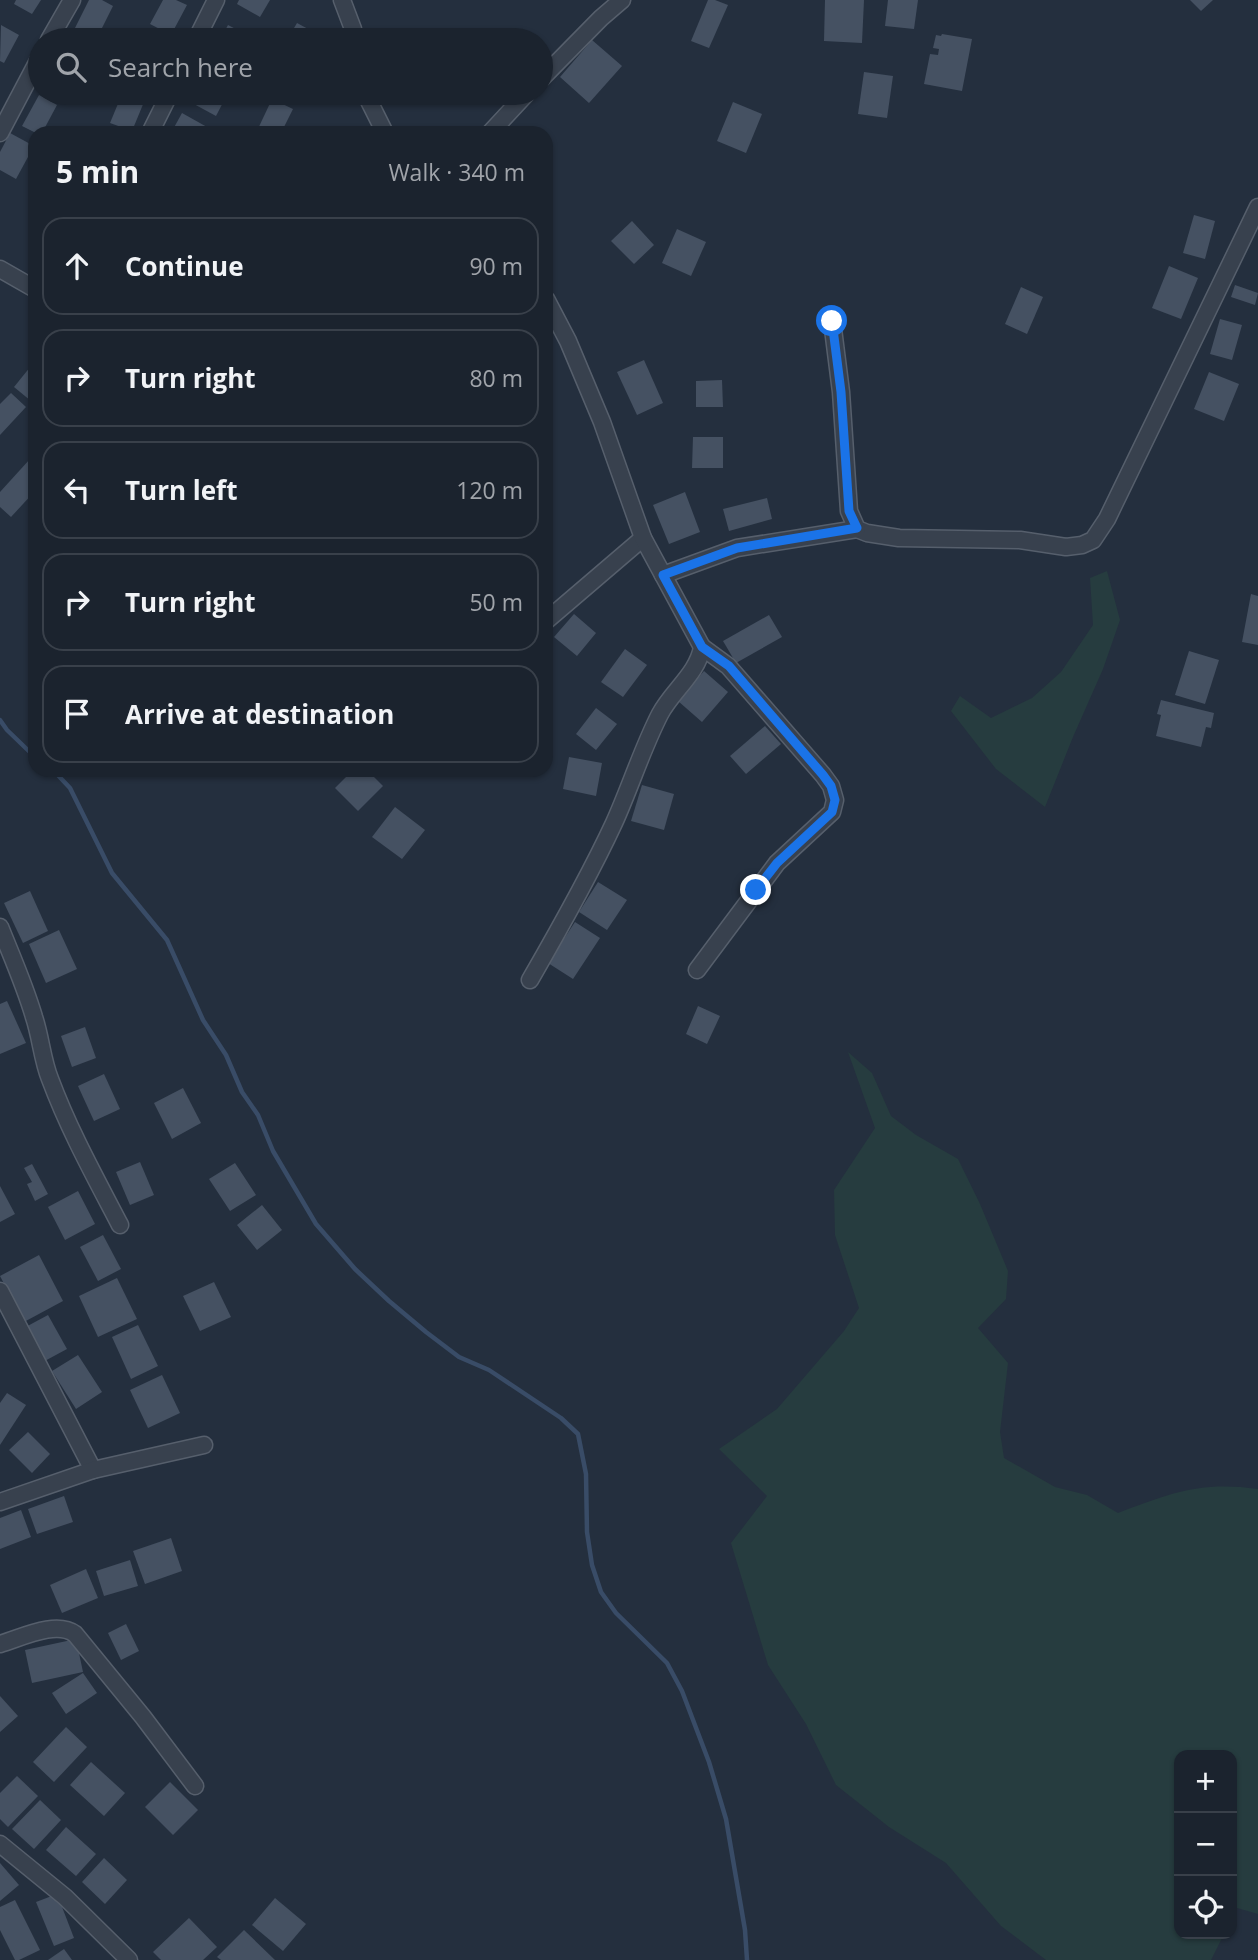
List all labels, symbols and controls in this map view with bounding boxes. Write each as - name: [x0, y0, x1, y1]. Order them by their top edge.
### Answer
- search box: [28, 28, 553, 105]
- icon: search: [52, 48, 90, 86]
- text: Search here: [108, 49, 253, 85]
- text: 5 min: [56, 151, 139, 192]
- text: Walk · 340 m: [388, 156, 525, 188]
- icon: ahead: [58, 247, 96, 285]
- text: Continue: [125, 248, 244, 284]
- text: 90 m: [469, 250, 523, 282]
- route start: [816, 305, 847, 336]
- icon: right: [58, 359, 96, 397]
- text: Turn right: [125, 360, 256, 396]
- text: 80 m: [469, 362, 523, 394]
- icon: left: [58, 471, 96, 509]
- text: Turn left: [125, 472, 237, 508]
- text: 120 m: [456, 474, 523, 506]
- icon: right: [58, 583, 96, 621]
- text: Turn right: [125, 584, 256, 620]
- text: 50 m: [469, 586, 523, 618]
- icon: arrive: [58, 695, 96, 733]
- text: Arrive at destination: [125, 696, 394, 732]
- route end: [740, 874, 771, 905]
- map controls: [1174, 1750, 1237, 1939]
- button: +: [1174, 1750, 1237, 1813]
- button: −: [1174, 1813, 1237, 1876]
- button: locate: [1174, 1876, 1237, 1939]

